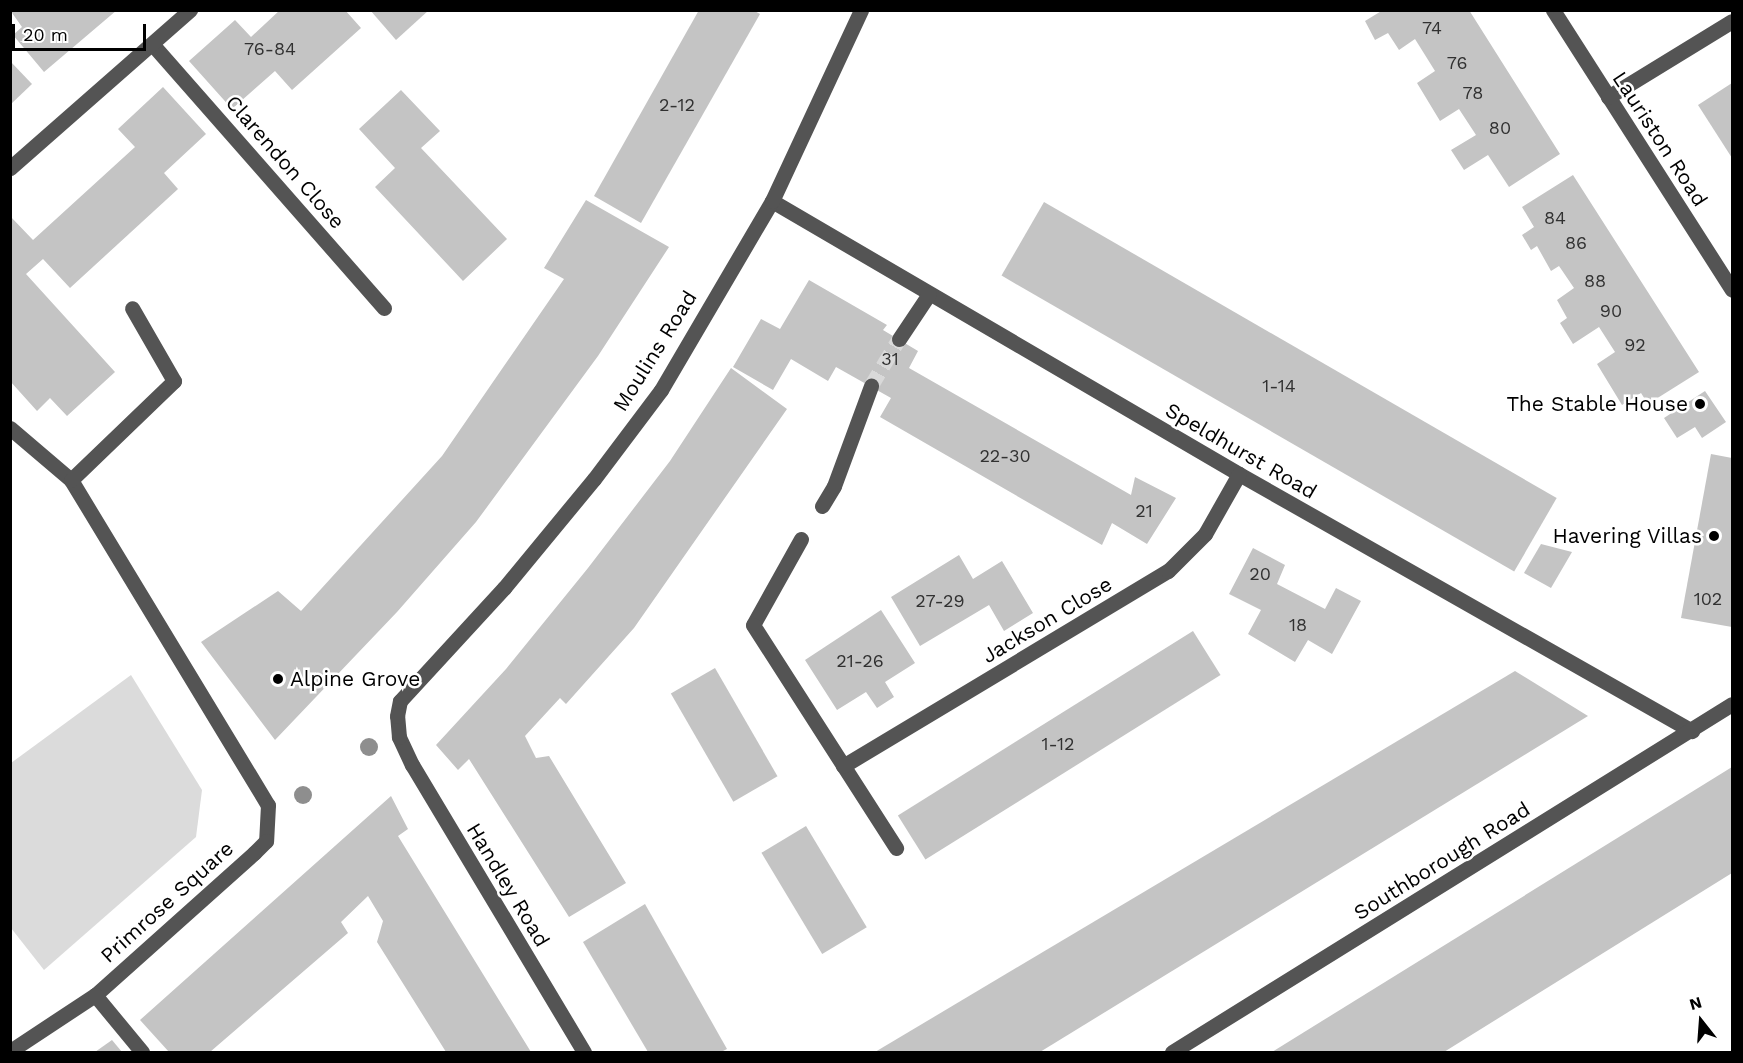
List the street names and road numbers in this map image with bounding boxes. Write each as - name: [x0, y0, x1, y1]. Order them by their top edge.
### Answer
- street label: Lauriston Road: [1607, 67, 1713, 211]
- street label: Clarendon Close: [220, 90, 350, 234]
- street label: Moulins Road: [608, 286, 702, 416]
- street label: Speldhurst Road: [1161, 397, 1321, 505]
- street label: Jackson Close: [977, 571, 1117, 669]
- street label: Southborough Road: [1349, 797, 1535, 925]
- street label: Handley Road: [461, 818, 555, 952]
- street label: Primrose Square: [95, 836, 239, 968]

